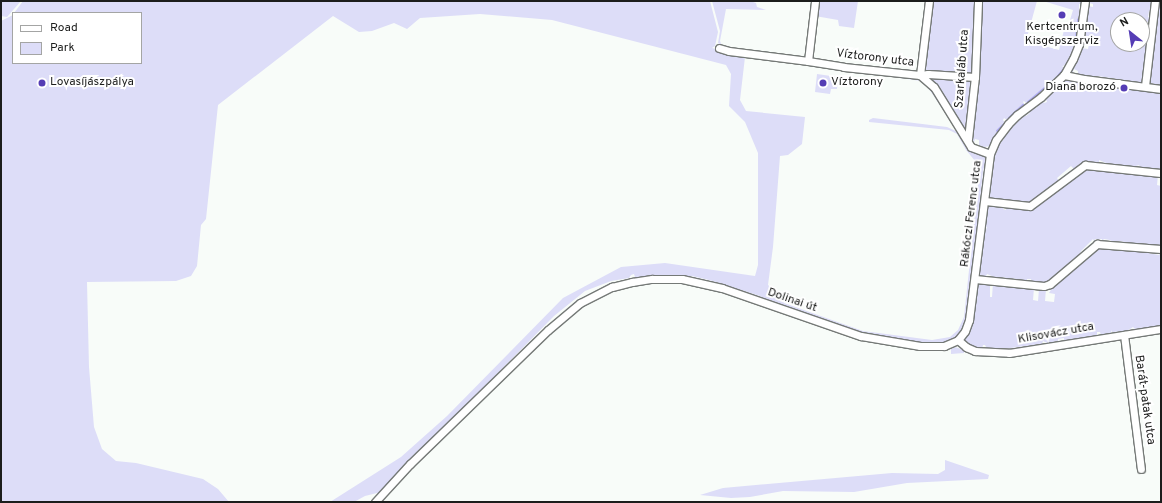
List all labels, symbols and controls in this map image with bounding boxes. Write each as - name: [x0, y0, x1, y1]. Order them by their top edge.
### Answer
- marker: Kertcentrum, Kisgépszerviz: [1057, 10, 1067, 20]
- legend: [12, 12, 142, 64]
- north arrow: [1110, 12, 1150, 52]
- text: N: [1118, 14, 1131, 31]
- text: Road: [50, 20, 78, 36]
- place label: Kertcentrum, Kisgépszerviz: [1025, 21, 1099, 49]
- street label: Szarkaláb utca: [953, 29, 973, 109]
- text: Park: [50, 40, 75, 56]
- street label: Víztorony utca: [835, 47, 915, 71]
- place label: Lovasíjászpálya: [50, 76, 134, 90]
- place label: Víztorony: [831, 76, 883, 90]
- marker: Lovasíjászpálya: [37, 78, 47, 88]
- marker: Víztorony: [818, 78, 828, 88]
- place label: Diana borozó: [1045, 81, 1116, 95]
- marker: Diana borozó: [1119, 83, 1129, 93]
- street label: Rákóczi Ferenc utca: [958, 160, 986, 268]
- street label: Dolinai út: [765, 286, 819, 316]
- street label: Klisovácz utca: [1017, 320, 1095, 348]
- street label: Barát-patak utca: [1131, 354, 1157, 446]

